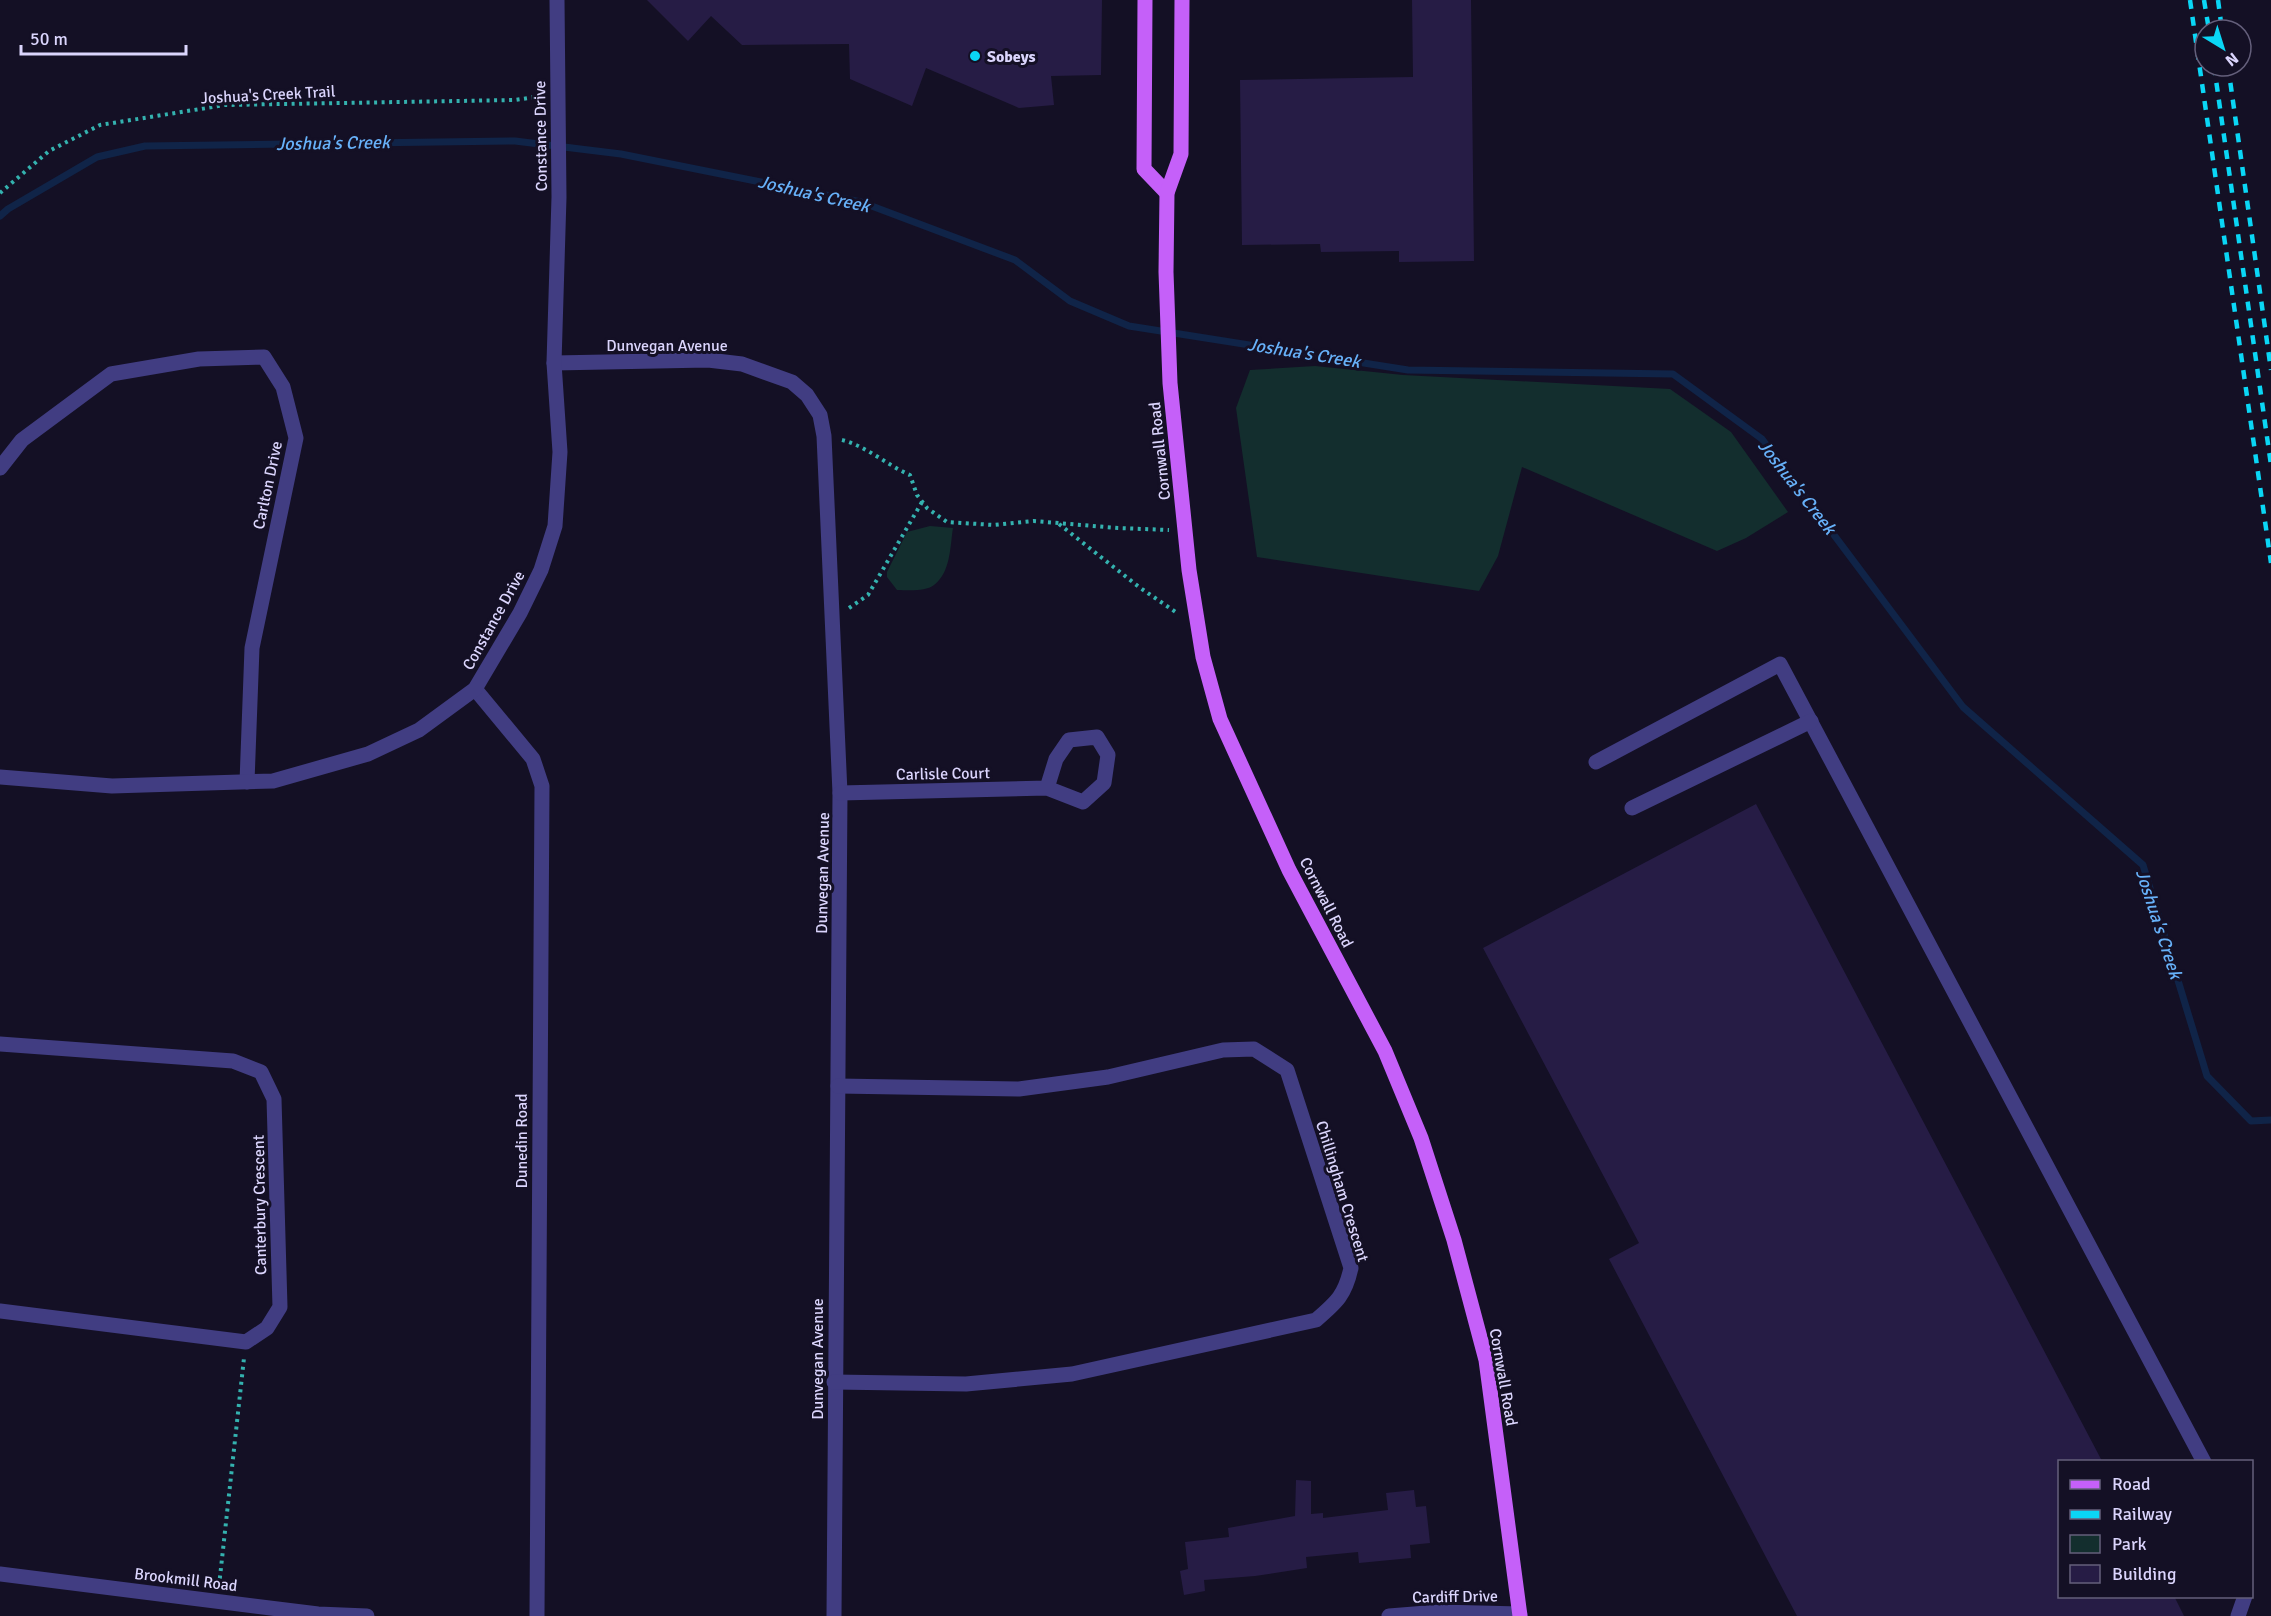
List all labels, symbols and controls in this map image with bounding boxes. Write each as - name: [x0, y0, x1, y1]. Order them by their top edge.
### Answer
- scale bar: [21, 18, 186, 56]
- north arrow: [2193, 18, 2253, 78]
- text: 50 m: [30, 28, 68, 50]
- place label: Sobeys: [987, 47, 1036, 67]
- text: N: [2221, 48, 2242, 70]
- marker: Sobeys: [968, 49, 982, 63]
- street label: Constance Drive: [530, 80, 552, 192]
- street label: Joshua's Creek Trail: [200, 81, 336, 109]
- water label: Joshua's Creek: [276, 131, 392, 155]
- water label: Joshua's Creek: [756, 170, 874, 218]
- water label: Joshua's Creek: [1246, 333, 1364, 373]
- street label: Dunvegan Avenue: [606, 336, 728, 356]
- street label: Cornwall Road: [1145, 401, 1175, 501]
- water label: Joshua's Creek: [1753, 435, 1842, 540]
- street label: Carlton Drive: [249, 439, 287, 531]
- street label: Constance Drive: [458, 567, 529, 674]
- street label: Carlisle Court: [896, 763, 991, 785]
- street label: Dunvegan Avenue: [812, 812, 834, 934]
- street label: Cornwall Road: [1295, 854, 1357, 951]
- water label: Joshua's Creek: [2131, 866, 2188, 983]
- street label: Dunedin Road: [512, 1093, 532, 1189]
- street label: Chillingham Crescent: [1311, 1118, 1373, 1265]
- street label: Canterbury Crescent: [249, 1134, 271, 1275]
- street label: Dunvegan Avenue: [808, 1298, 828, 1420]
- street label: Cornwall Road: [1485, 1327, 1521, 1428]
- legend: [2058, 1460, 2253, 1598]
- text: Road: [2112, 1473, 2151, 1495]
- text: Railway: [2112, 1503, 2173, 1525]
- text: Park: [2112, 1533, 2147, 1555]
- text: Building: [2112, 1563, 2176, 1585]
- street label: Brookmill Road: [133, 1564, 239, 1596]
- street label: Cardiff Drive: [1412, 1586, 1498, 1608]

